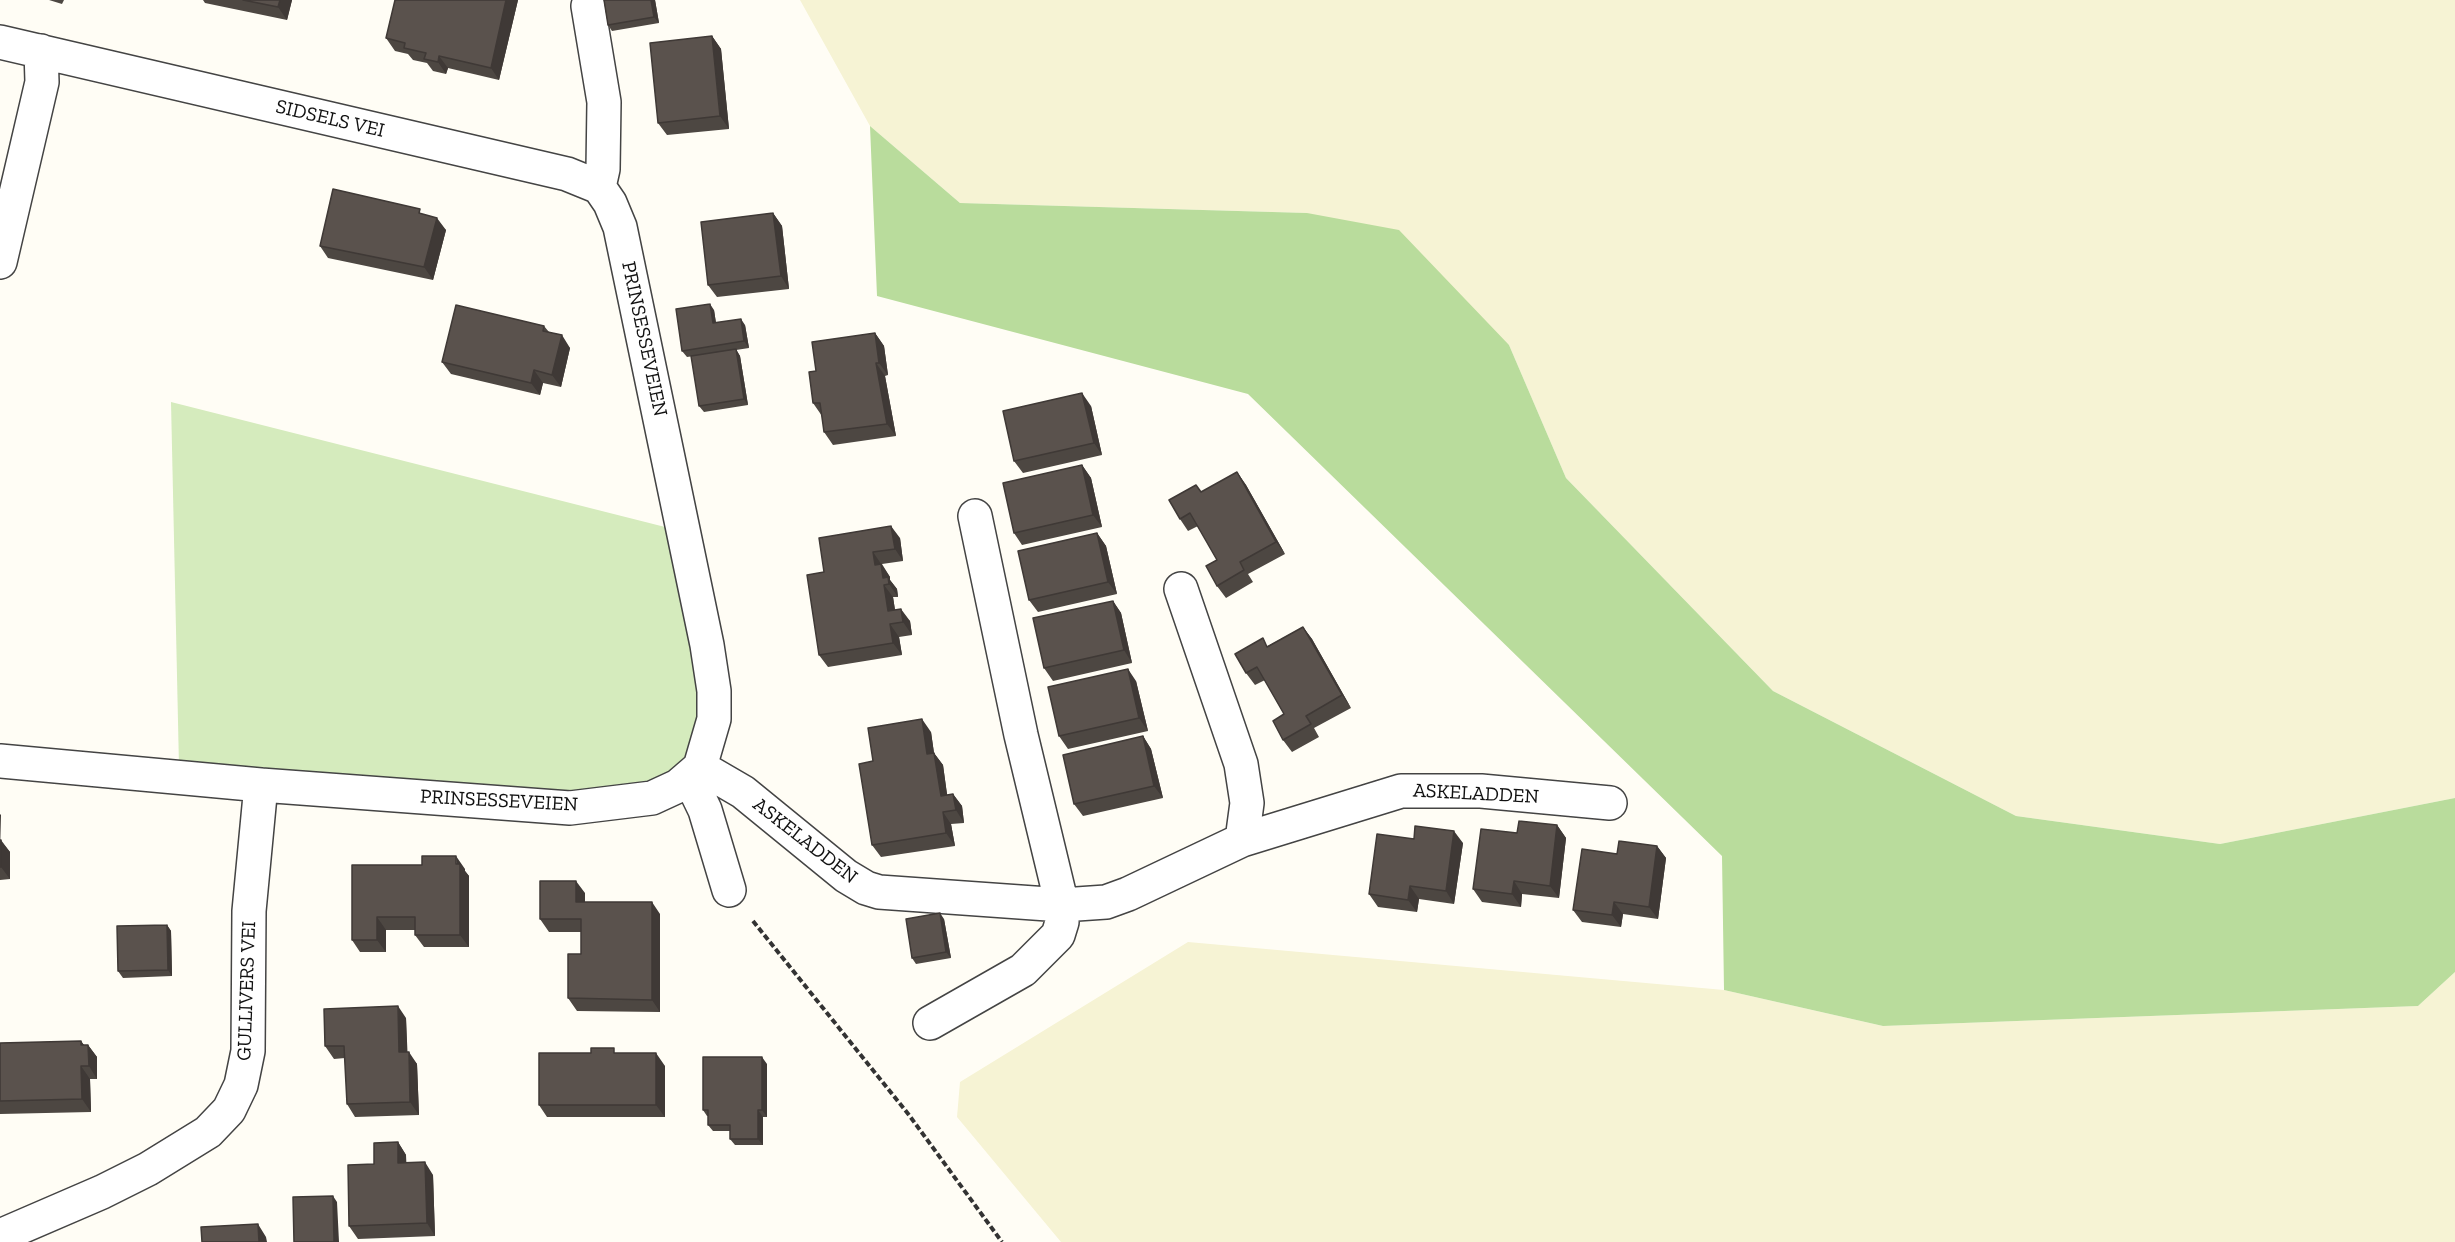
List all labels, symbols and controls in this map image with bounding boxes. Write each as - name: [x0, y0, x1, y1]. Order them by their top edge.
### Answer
- street label: SIDSELS VEI: [273, 95, 387, 143]
- street label: PRINSESSEVEIEN: [616, 259, 672, 419]
- street label: ASKELADDEN: [1412, 779, 1540, 809]
- street label: PRINSESSEVEIEN: [419, 785, 579, 817]
- street label: ASKELADDEN: [748, 793, 862, 889]
- street label: GULLIVERS VEI: [233, 921, 261, 1061]

